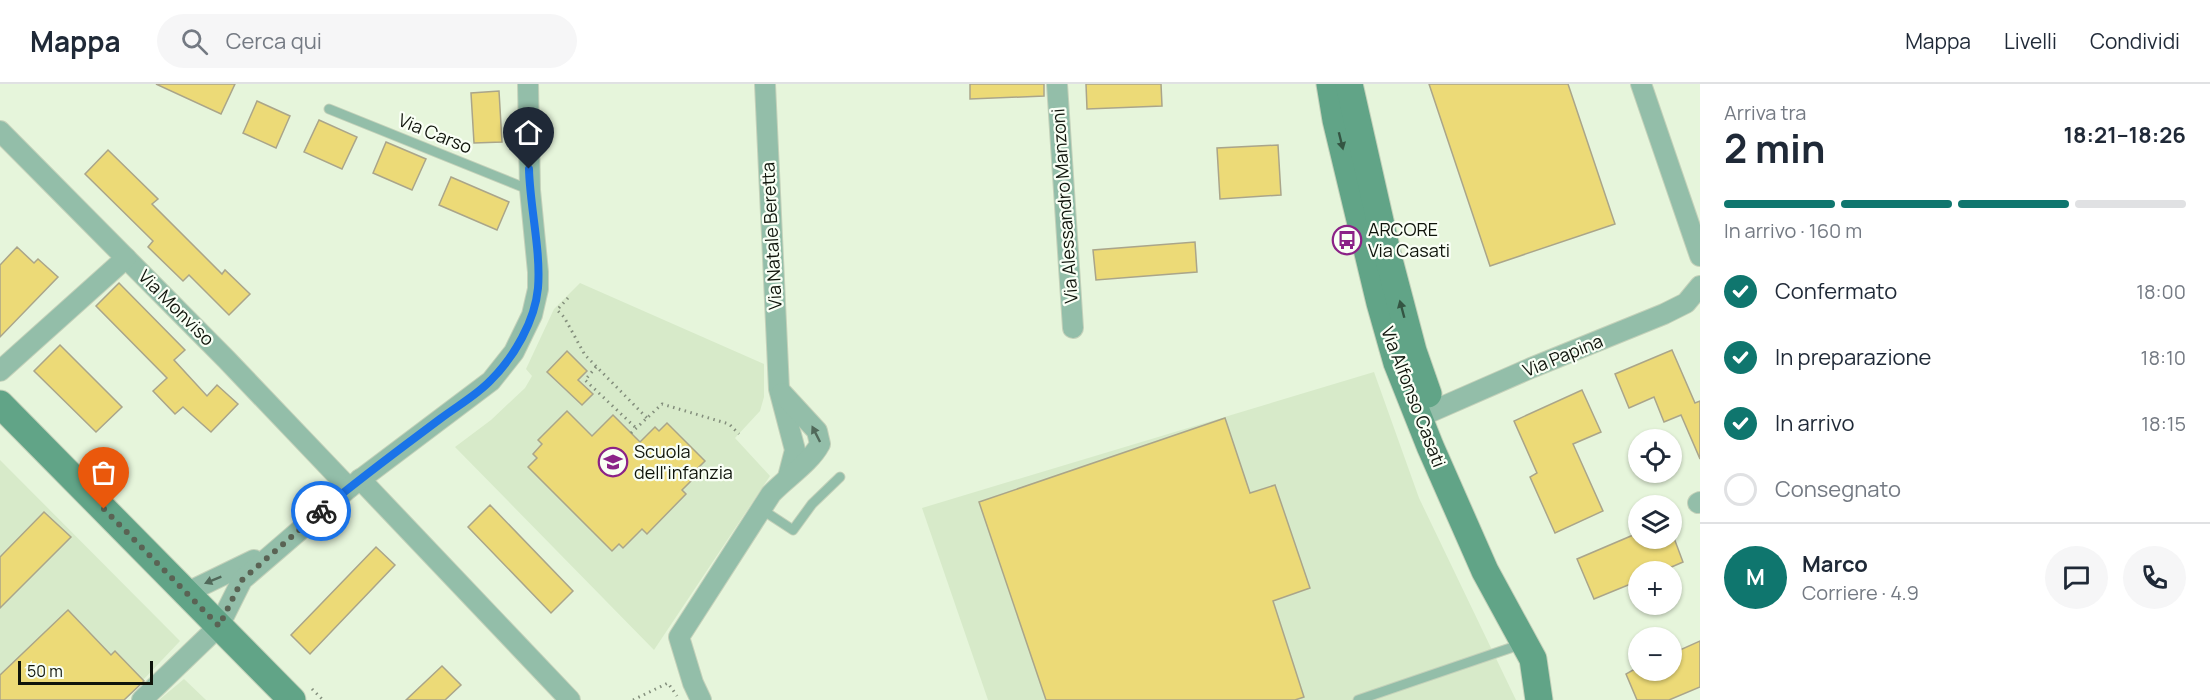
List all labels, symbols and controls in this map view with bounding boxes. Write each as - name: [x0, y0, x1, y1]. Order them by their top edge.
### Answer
- search box: [157, 14, 577, 68]
- text: Mappa: [30, 22, 121, 60]
- icon: search: [178, 25, 211, 58]
- text: Cerca qui: [226, 26, 322, 56]
- text: Mappa: [1905, 27, 1971, 55]
- text: Livelli: [2004, 27, 2057, 55]
- text: Condividi: [2090, 27, 2180, 55]
- text: Arriva tra: [1724, 99, 1806, 126]
- street label: Via Carso: [395, 107, 476, 159]
- pin: [503, 107, 554, 169]
- street label: Via Alessandro Manzoni: [1045, 108, 1083, 304]
- icon: home: [512, 116, 545, 149]
- text: 18:21–18:26: [2063, 120, 2186, 150]
- text: 2 min: [1724, 121, 1825, 175]
- one-way arrow: [1337, 132, 1347, 151]
- street label: Via Natale Beretta: [755, 162, 787, 311]
- place label: ARCORE Via Casati: [1368, 217, 1450, 262]
- text: In arrivo · 160 m: [1724, 217, 1862, 244]
- bus stop icon: ARCORE Via Casati: [1331, 224, 1363, 256]
- street label: Via Monviso: [133, 264, 220, 351]
- icon: check: [1724, 275, 1757, 308]
- text: Confermato: [1775, 276, 1897, 306]
- text: 18:00: [2136, 278, 2186, 305]
- one-way arrow: [1397, 300, 1406, 318]
- street label: Via Alfonso Casati: [1376, 323, 1452, 470]
- street label: Via Papina: [1519, 328, 1606, 382]
- icon: check: [1724, 341, 1757, 374]
- text: In preparazione: [1775, 342, 1931, 372]
- text: 18:10: [2141, 344, 2186, 371]
- icon: check: [1724, 407, 1757, 440]
- text: In arrivo: [1775, 408, 1855, 438]
- text: 18:15: [2141, 410, 2186, 437]
- one-way arrow: [811, 425, 821, 443]
- map controls: [1628, 429, 1682, 681]
- button: locate: [1628, 429, 1682, 483]
- place label: Scuola dell'infanzia: [634, 439, 733, 484]
- school or university icon: Scuola dell'infanzia: [597, 446, 629, 478]
- pin: [78, 447, 129, 509]
- icon: bag: [87, 456, 120, 489]
- text: Consegnato: [1775, 474, 1901, 504]
- courier: [291, 481, 351, 541]
- icon: bike: [305, 495, 338, 528]
- button: layers: [1628, 495, 1682, 549]
- button: chat: [2045, 546, 2108, 609]
- button: phone: [2123, 546, 2186, 609]
- text: Marco: [1802, 549, 1868, 579]
- button: +: [1628, 561, 1682, 615]
- text: M: [1746, 562, 1765, 592]
- one-way arrow: [204, 576, 222, 585]
- text: Corriere · 4.9: [1802, 579, 1919, 606]
- button: −: [1628, 627, 1682, 681]
- scale bar: [18, 658, 153, 686]
- text: 50 m: [27, 660, 63, 682]

